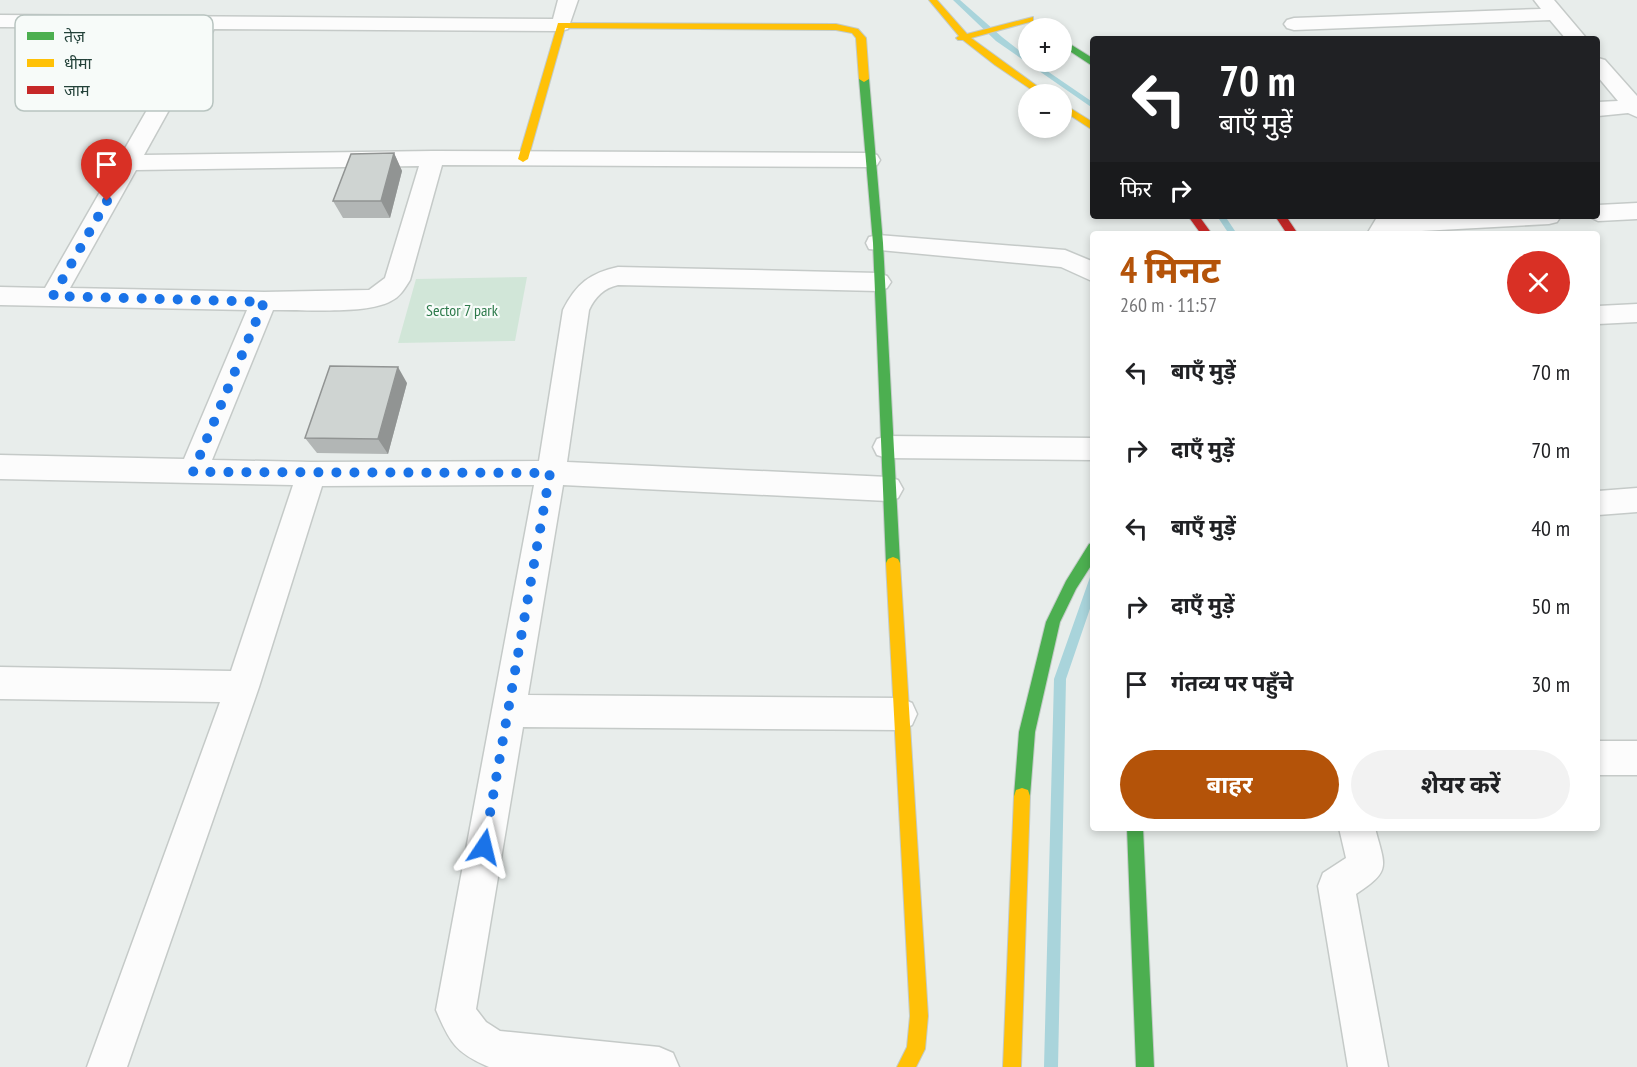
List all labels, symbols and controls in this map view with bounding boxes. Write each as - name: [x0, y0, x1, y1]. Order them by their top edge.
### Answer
- legend: [15, 15, 213, 111]
- map controls: [1018, 18, 1072, 138]
- button: +: [1018, 18, 1072, 72]
- text: तेज़: [64, 26, 86, 46]
- text: धीमा: [64, 53, 93, 73]
- text: 70 m: [1219, 53, 1296, 108]
- icon: left: [1120, 60, 1198, 138]
- text: जाम: [64, 80, 90, 100]
- button: −: [1018, 84, 1072, 138]
- text: बाएँ मुड़ें: [1219, 106, 1293, 140]
- pin: [81, 139, 132, 201]
- icon: arrive: [90, 148, 123, 181]
- icon: right: [1164, 174, 1197, 207]
- text: फिर: [1120, 175, 1152, 203]
- text: 4 मिनट: [1120, 246, 1220, 293]
- button: close: [1507, 251, 1570, 314]
- text: 260 m · 11:57: [1120, 292, 1217, 318]
- park label: Sector 7 park: [426, 300, 499, 320]
- icon: left: [1120, 356, 1153, 389]
- text: बाएँ मुड़ें: [1171, 357, 1236, 385]
- text: 70 m: [1531, 358, 1570, 386]
- icon: right: [1120, 434, 1153, 467]
- text: दाएँ मुड़ें: [1171, 435, 1235, 463]
- text: 70 m: [1531, 436, 1570, 464]
- icon: left: [1120, 512, 1153, 545]
- text: बाएँ मुड़ें: [1171, 513, 1236, 541]
- text: 40 m: [1531, 514, 1570, 542]
- icon: right: [1120, 590, 1153, 623]
- text: दाएँ मुड़ें: [1171, 591, 1235, 619]
- text: 50 m: [1531, 592, 1570, 620]
- icon: arrive: [1120, 668, 1153, 701]
- text: गंतव्य पर पहुँचे: [1171, 669, 1293, 697]
- text: 30 m: [1531, 670, 1570, 698]
- button: बाहर: [1120, 750, 1339, 819]
- button: शेयर करें: [1351, 750, 1570, 819]
- position arrow: [452, 815, 516, 879]

